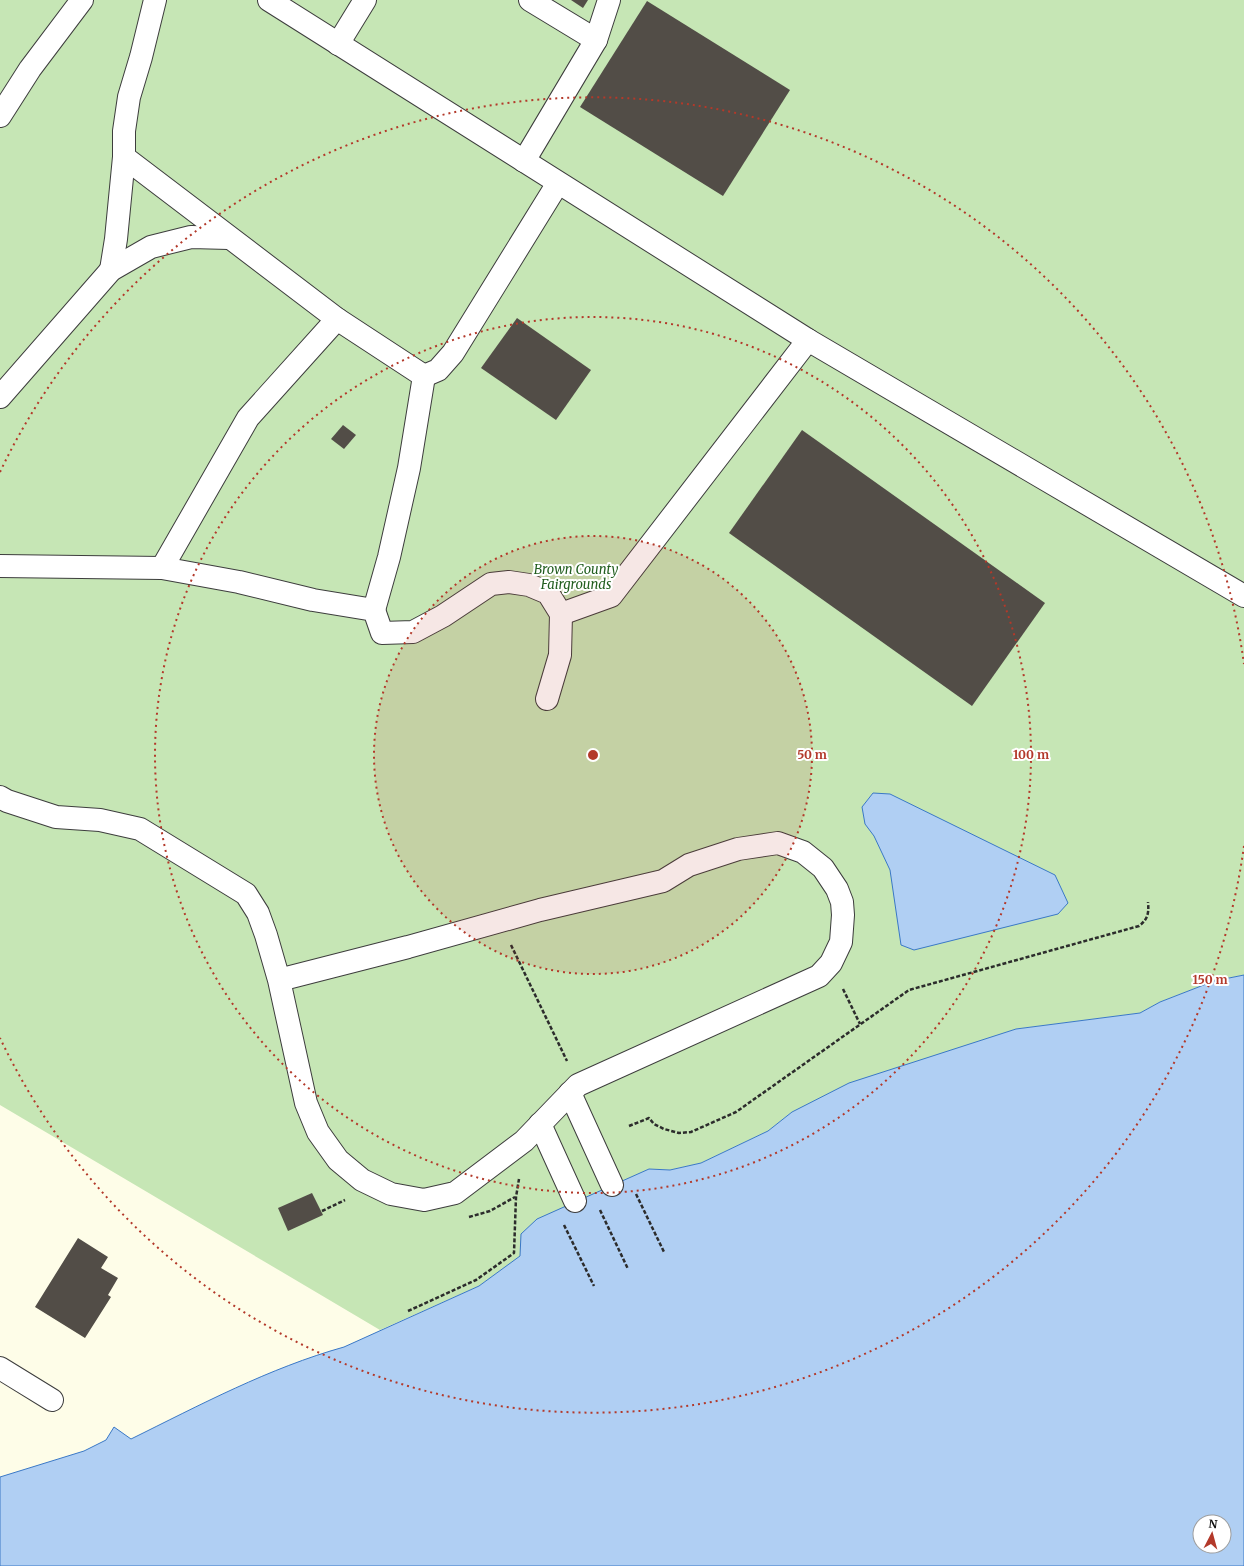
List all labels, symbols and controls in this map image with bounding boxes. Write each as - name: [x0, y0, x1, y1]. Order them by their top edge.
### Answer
- park label: Brown County Fairgrounds: [534, 561, 618, 593]
- text: 50 m: [797, 747, 827, 762]
- text: 100 m: [1013, 747, 1049, 762]
- centre of rings: [586, 748, 600, 762]
- text: 150 m: [1193, 972, 1228, 987]
- north arrow: [1192, 1514, 1232, 1554]
- text: N: [1208, 1517, 1218, 1532]

